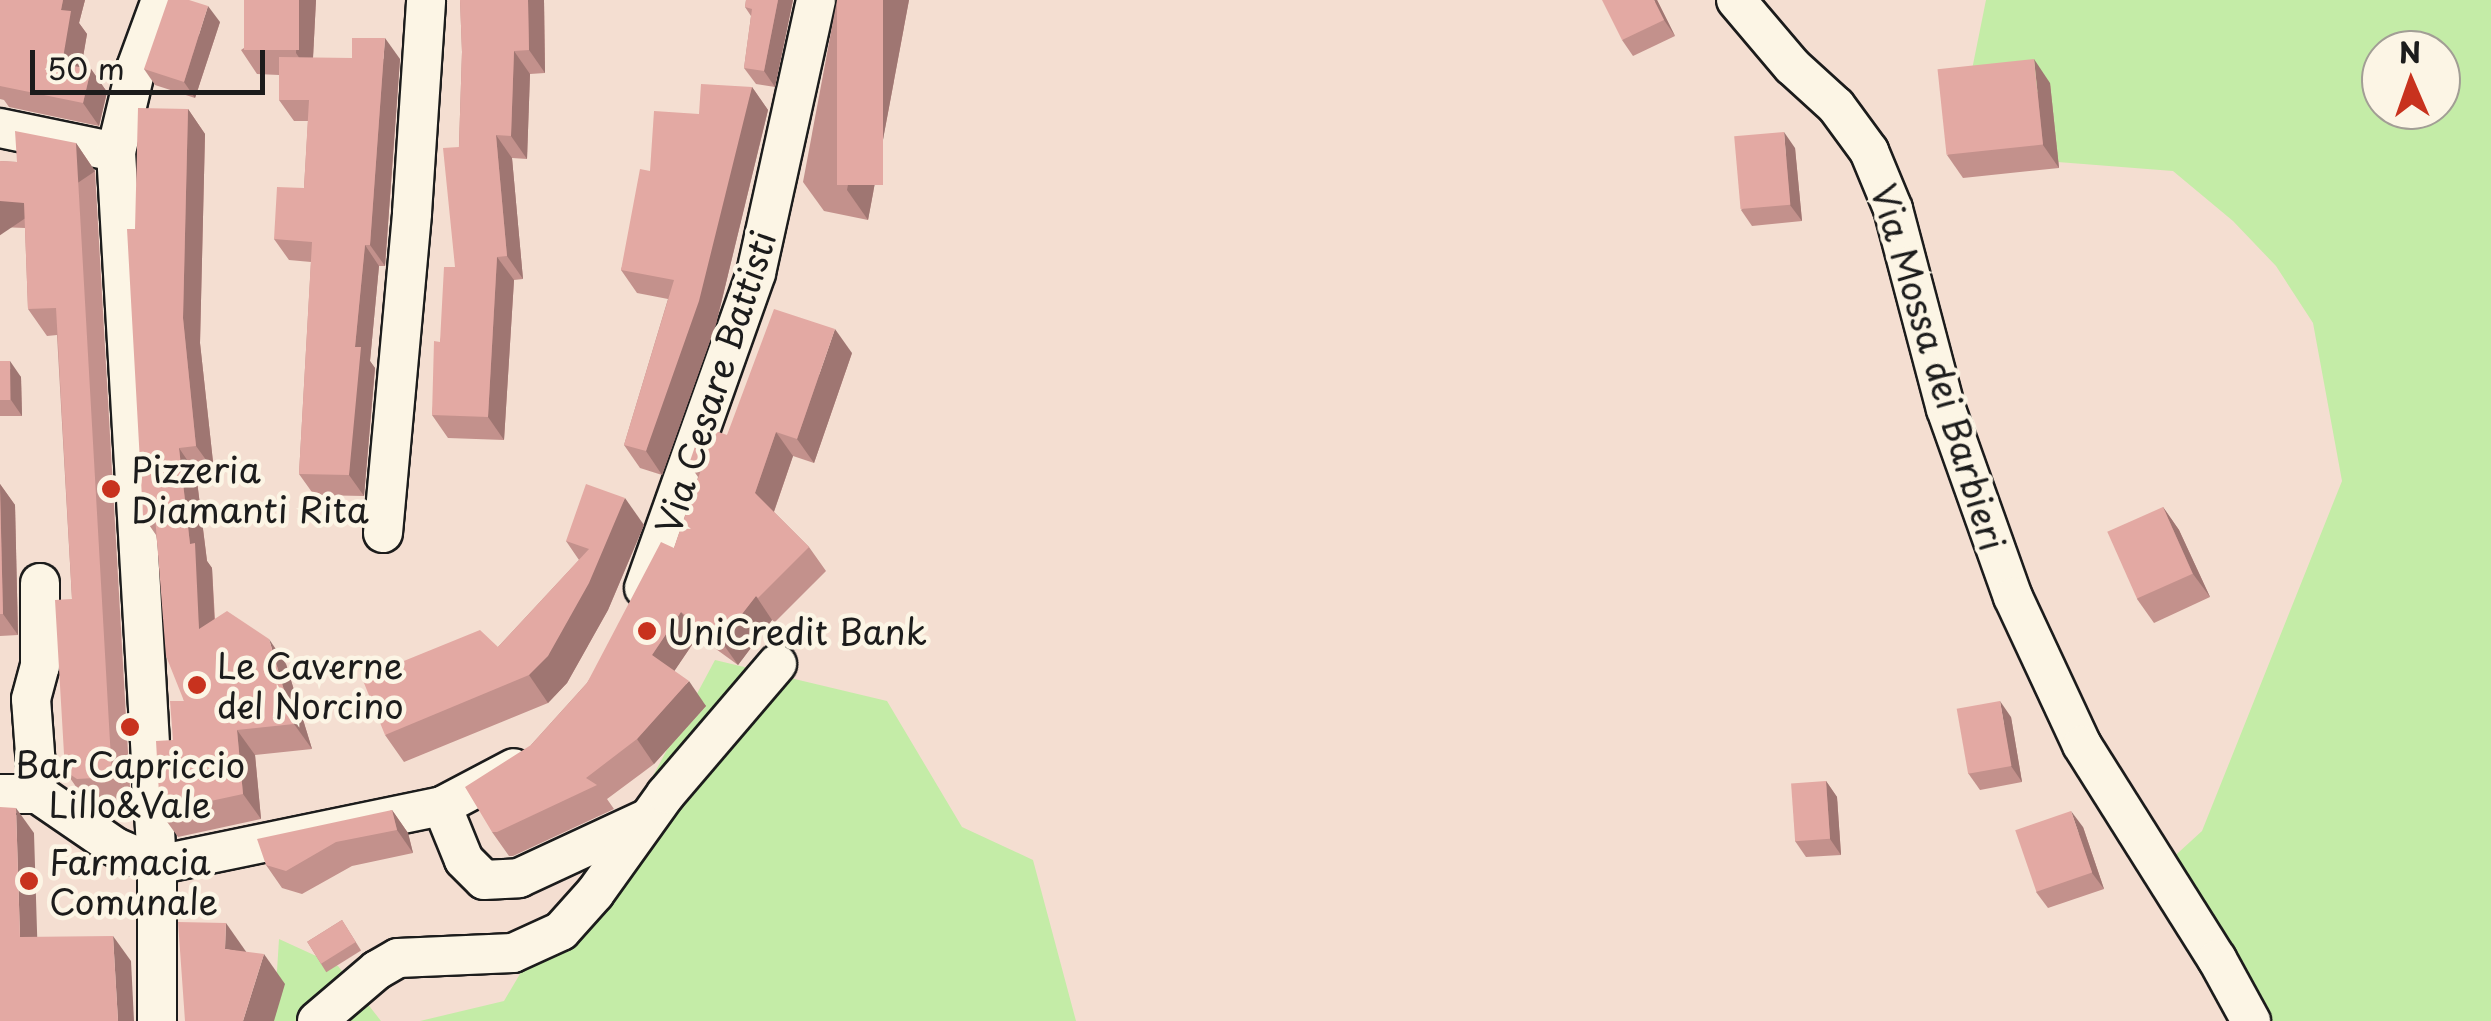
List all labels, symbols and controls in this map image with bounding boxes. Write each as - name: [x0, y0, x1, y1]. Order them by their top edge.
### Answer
- scale bar: [35, 30, 270, 92]
- north arrow: [2361, 30, 2461, 130]
- text: N: [2398, 30, 2422, 73]
- text: 50 m: [47, 45, 125, 90]
- street label: Via Mossa dei Barbieri: [1864, 180, 2014, 554]
- street label: Via Cesare Battisti: [646, 224, 784, 540]
- place label: Pizzeria Diamanti Rita: [131, 448, 368, 530]
- marker: Pizzeria Diamanti Rita: [100, 478, 122, 500]
- place label: UniCredit Bank: [667, 610, 928, 652]
- marker: UniCredit Bank: [636, 620, 658, 642]
- place label: Le Caverne del Norcino: [217, 644, 408, 726]
- marker: Le Caverne del Norcino: [186, 674, 208, 696]
- marker: Bar Capriccio Lillo&Vale: [119, 716, 141, 738]
- place label: Bar Capriccio Lillo&Vale: [15, 743, 245, 825]
- place label: Farmacia Comunale: [49, 840, 218, 922]
- marker: Farmacia Comunale: [18, 870, 40, 892]

